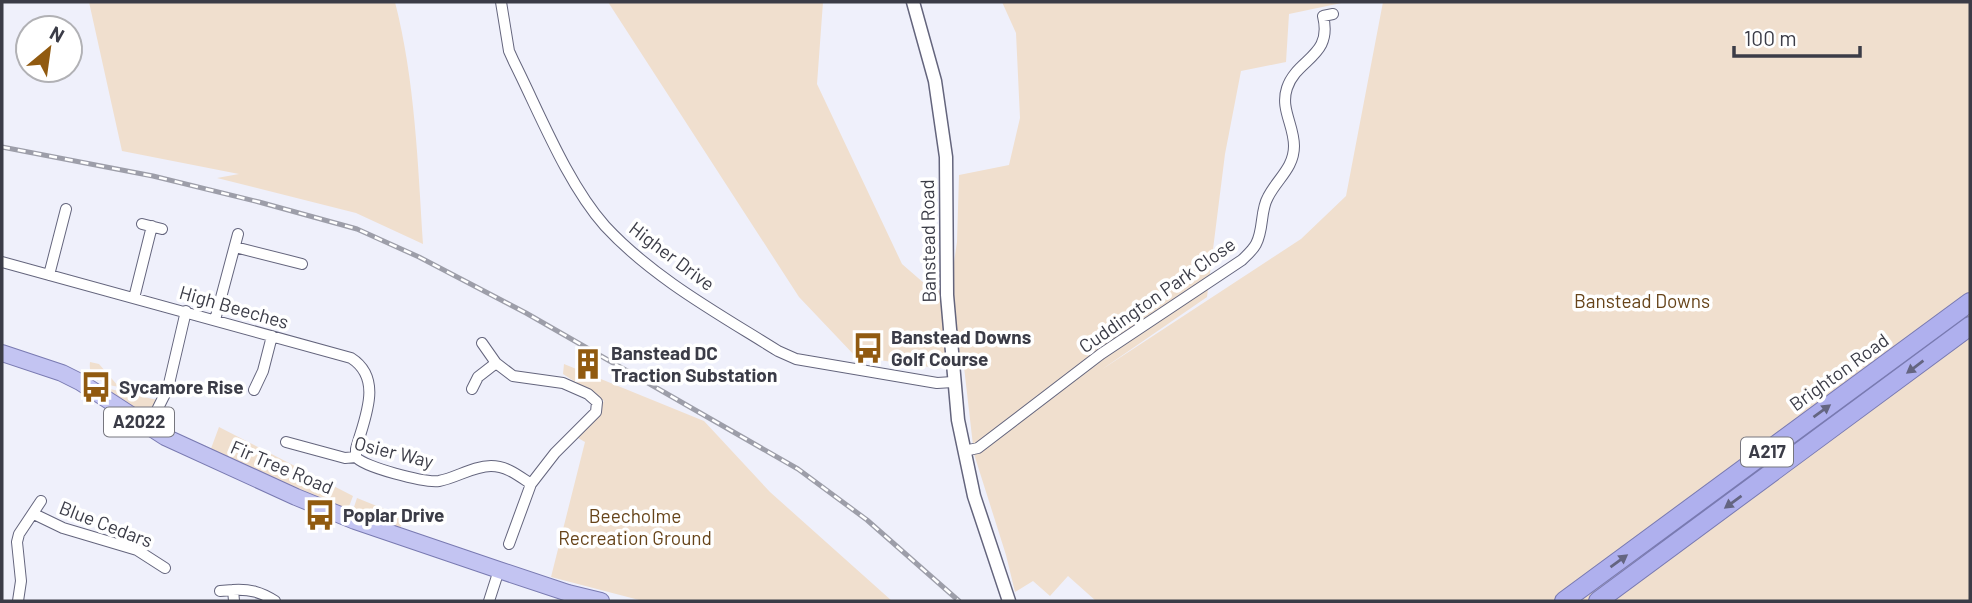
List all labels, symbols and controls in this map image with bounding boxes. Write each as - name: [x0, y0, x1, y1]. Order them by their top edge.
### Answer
- north arrow: [14, 14, 84, 84]
- scale bar: [1734, 14, 1860, 58]
- text: N: [46, 21, 69, 47]
- text: 100 m: [1744, 25, 1797, 50]
- street label: Banstead Road: [915, 179, 940, 303]
- street label: Higher Drive: [625, 216, 719, 295]
- street label: Cuddington Park Close: [1074, 232, 1239, 357]
- street label: High Beeches: [177, 280, 291, 333]
- park label: Banstead Downs: [1574, 289, 1710, 312]
- place label: Banstead Downs Golf Course: [891, 325, 1031, 370]
- street label: Brighton Road: [1785, 328, 1893, 415]
- bus stop icon: Banstead Downs Golf Course: [851, 331, 885, 365]
- place label: Banstead DC Traction Substation: [611, 341, 777, 386]
- building icon: Banstead DC Traction Substation: [571, 347, 605, 381]
- one-way arrow: [1907, 359, 1925, 374]
- bus stop icon: Sycamore Rise: [79, 370, 113, 404]
- place label: Sycamore Rise: [119, 375, 244, 398]
- one-way arrow: [1813, 405, 1831, 419]
- road number: A2022: [104, 408, 174, 436]
- street label: Osier Way: [352, 431, 436, 473]
- street label: Fir Tree Road: [228, 435, 337, 498]
- road number: A217: [1741, 438, 1793, 466]
- street label: Blue Cedars: [56, 495, 156, 552]
- one-way arrow: [1723, 495, 1742, 509]
- bus stop icon: Poplar Drive: [303, 498, 337, 532]
- place label: Poplar Drive: [343, 503, 444, 526]
- park label: Beecholme Recreation Ground: [558, 504, 712, 549]
- one-way arrow: [1610, 554, 1628, 568]

